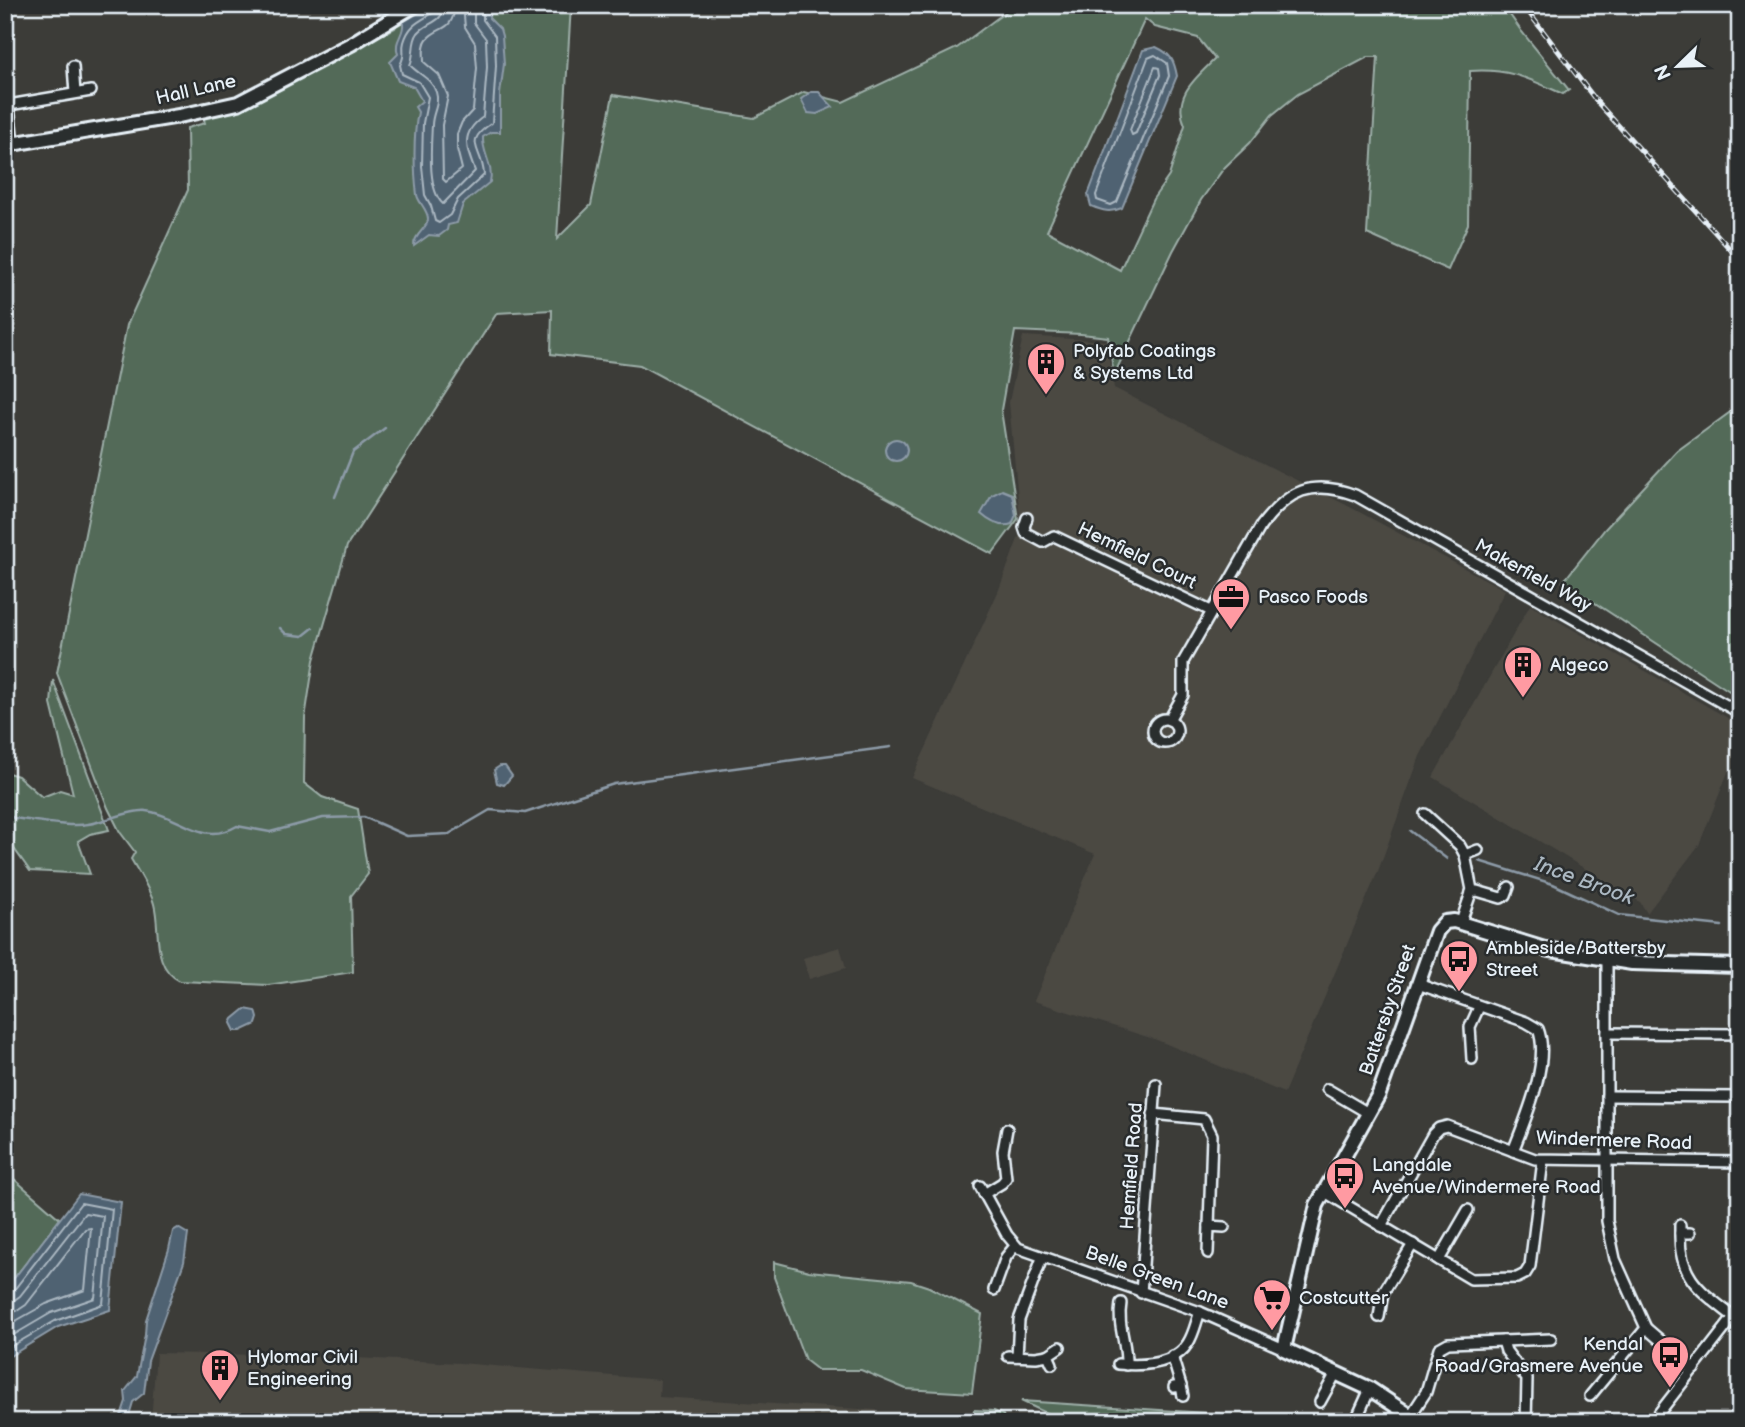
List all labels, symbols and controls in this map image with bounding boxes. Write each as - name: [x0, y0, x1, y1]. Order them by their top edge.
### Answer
- north arrow: [1644, 32, 1714, 102]
- text: N: [1650, 61, 1677, 83]
- street label: Hall Lane: [154, 70, 238, 110]
- place label: Polyfab Coatings & Systems Ltd: [1073, 340, 1216, 385]
- building icon: Polyfab Coatings & Systems Ltd: [1025, 341, 1067, 396]
- street label: Hemfield Court: [1074, 517, 1200, 595]
- street label: Makerfield Way: [1471, 534, 1596, 618]
- office icon: Pasco Foods: [1210, 576, 1252, 631]
- place label: Pasco Foods: [1258, 586, 1368, 609]
- building icon: Algeco: [1502, 644, 1544, 699]
- place label: Algeco: [1550, 654, 1609, 677]
- water label: Ince Brook: [1530, 851, 1638, 911]
- place label: Ambleside/Battersby Street: [1486, 937, 1666, 982]
- bus stop icon: Ambleside/Battersby Street: [1438, 938, 1480, 993]
- street label: Battersby Street: [1355, 941, 1421, 1079]
- street label: Hemfield Road: [1116, 1102, 1148, 1230]
- street label: Windermere Road: [1535, 1127, 1693, 1155]
- place label: Langdale Avenue/Windermere Road: [1372, 1154, 1601, 1199]
- bus stop icon: Langdale Avenue/Windermere Road: [1324, 1155, 1366, 1210]
- street label: Belle Green Lane: [1082, 1241, 1232, 1315]
- supermarket icon: Costcutter: [1251, 1277, 1293, 1332]
- place label: Costcutter: [1299, 1287, 1389, 1310]
- place label: Kendal Road/Grasmere Avenue: [1434, 1333, 1643, 1378]
- bus stop icon: Kendal Road/Grasmere Avenue: [1649, 1334, 1691, 1389]
- place label: Hylomar Civil Engineering: [247, 1346, 358, 1391]
- building icon: Hylomar Civil Engineering: [199, 1347, 241, 1402]

